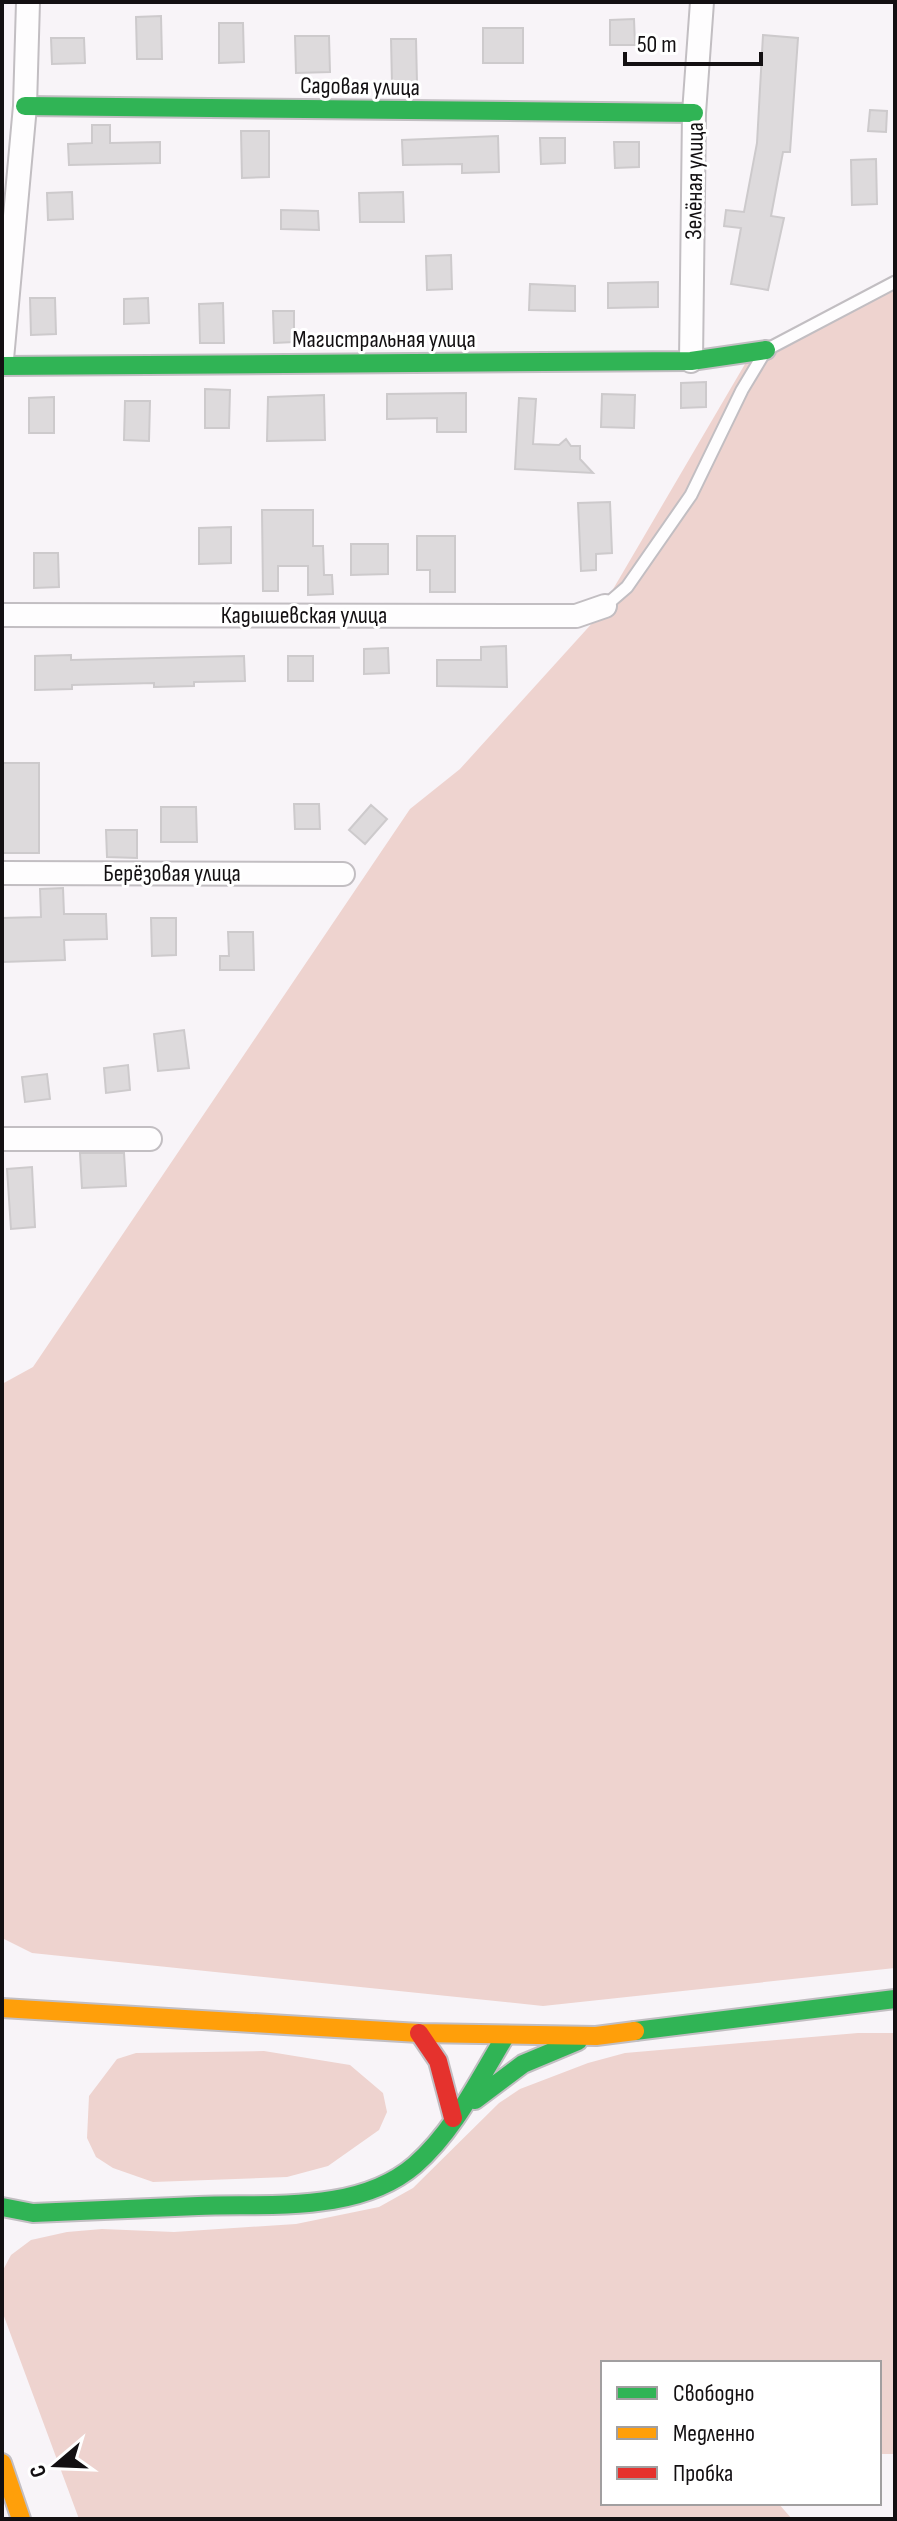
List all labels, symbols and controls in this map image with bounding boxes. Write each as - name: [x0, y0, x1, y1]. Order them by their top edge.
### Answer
- scale bar: [625, 16, 761, 66]
- text: 50 m: [637, 30, 677, 59]
- street label: Садовая улица: [300, 71, 420, 102]
- street label: Зелёная улица: [679, 122, 710, 240]
- street label: Магистральная улица: [292, 325, 476, 354]
- street label: Кадышевская улица: [221, 601, 387, 630]
- street label: Берёзовая улица: [103, 859, 241, 888]
- legend: [601, 2361, 881, 2505]
- text: Свободно: [673, 2379, 754, 2408]
- text: Медленно: [673, 2419, 755, 2448]
- north arrow: [16, 2425, 96, 2505]
- text: Пробка: [673, 2459, 733, 2488]
- text: С: [24, 2461, 53, 2481]

